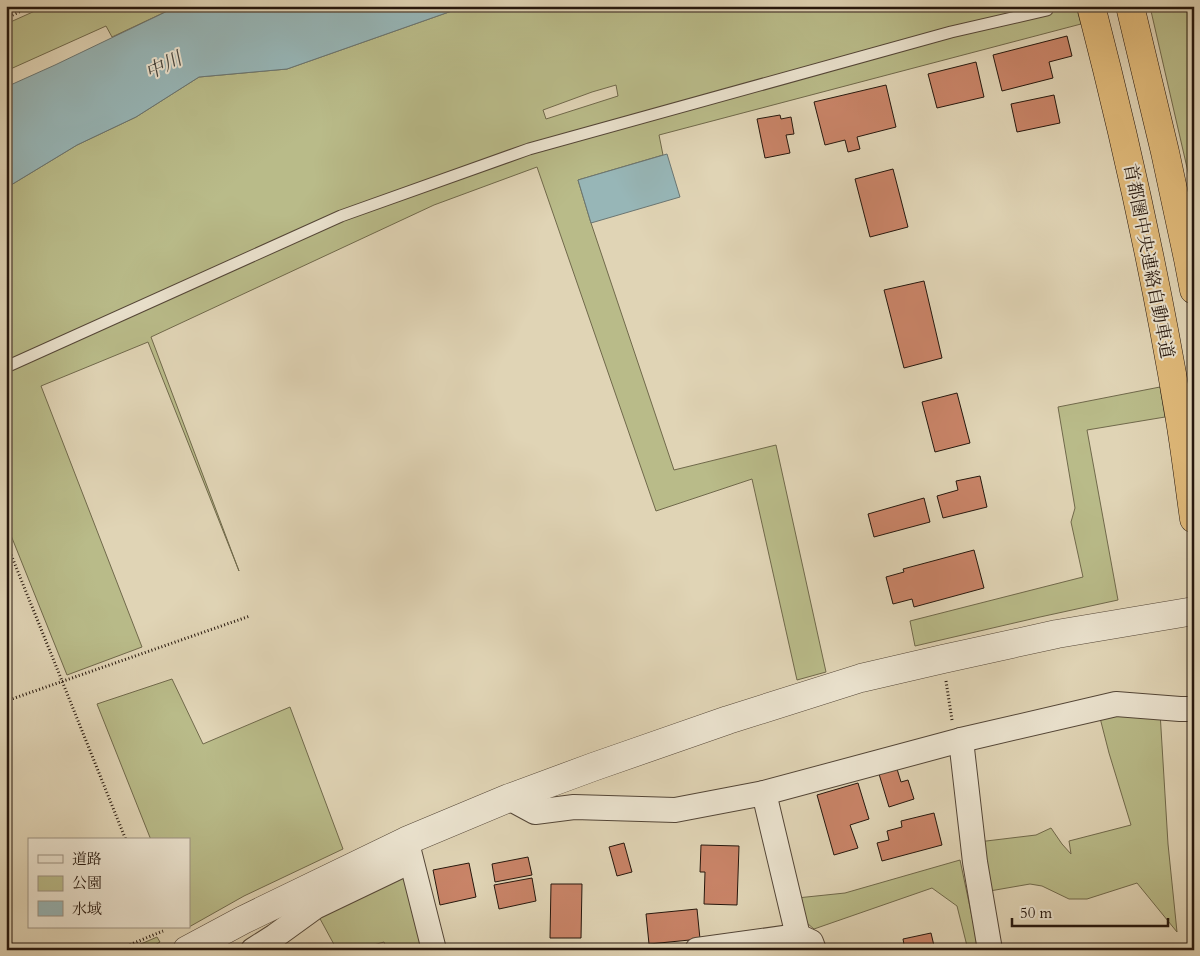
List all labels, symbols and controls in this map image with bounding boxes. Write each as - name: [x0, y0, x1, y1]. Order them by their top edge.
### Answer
- water label: 中川: [141, 45, 188, 86]
- street label: 首都圏中央連絡自動車道: [1117, 162, 1180, 361]
- legend: [28, 838, 190, 928]
- text: 道路: [72, 849, 102, 869]
- text: 公園: [72, 873, 102, 893]
- scale bar: [1012, 896, 1169, 928]
- text: 水域: [72, 899, 102, 919]
- text: 50 m: [1020, 903, 1052, 923]

